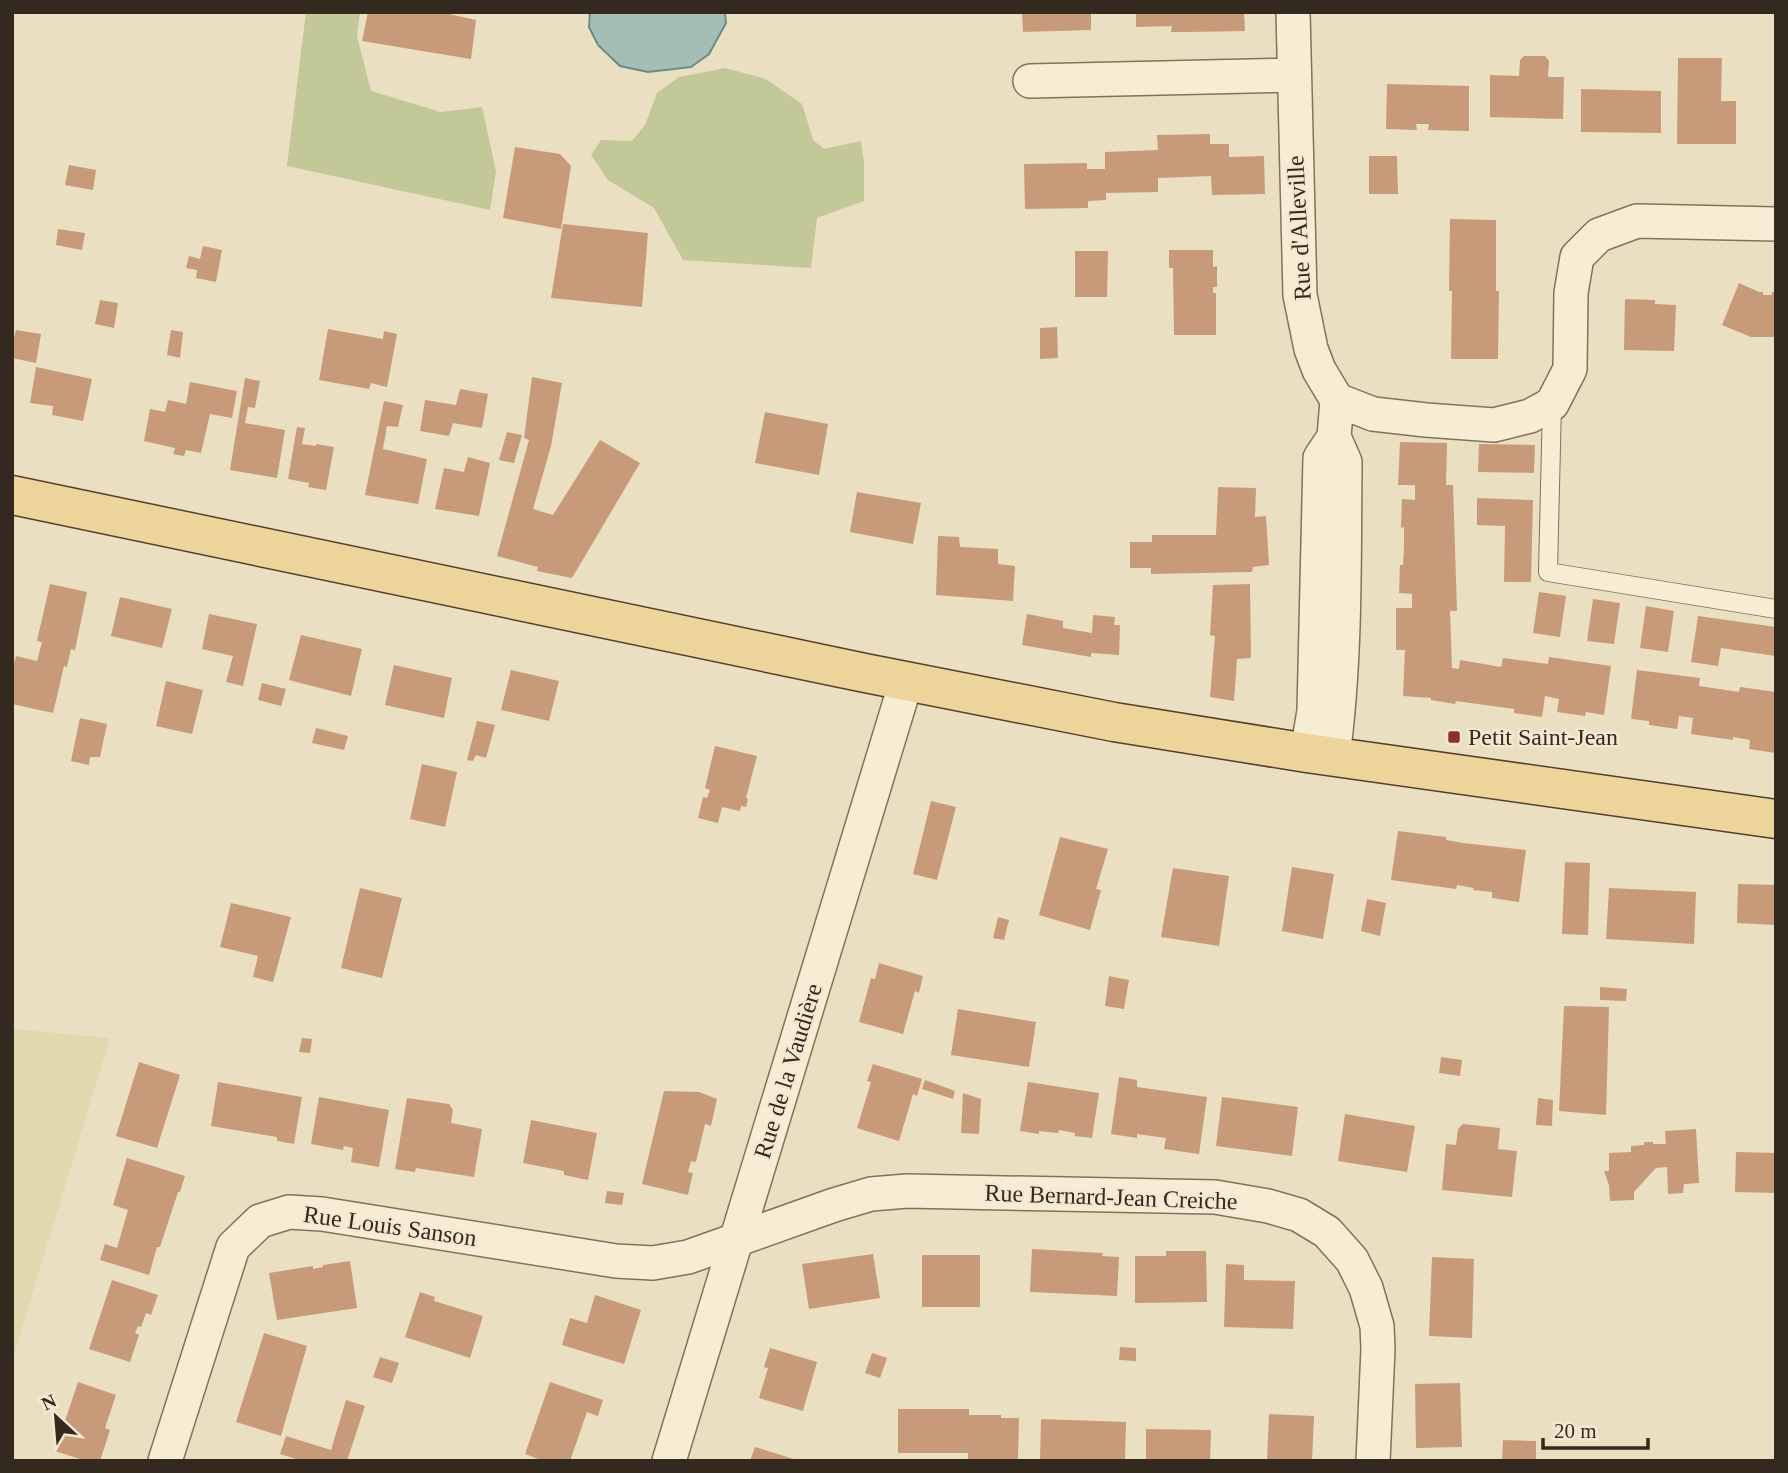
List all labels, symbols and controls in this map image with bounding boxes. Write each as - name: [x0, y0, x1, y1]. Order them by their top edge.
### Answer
- street label: Rue d'Alleville: [1282, 155, 1316, 301]
- place label: Petit Saint-Jean: [1468, 724, 1618, 750]
- marker: Petit Saint-Jean: [1446, 729, 1462, 745]
- street label: Rue de la Vaudière: [749, 980, 827, 1162]
- street label: Rue Bernard-Jean Creiche: [984, 1180, 1238, 1214]
- street label: Rue Louis Sanson: [302, 1201, 478, 1251]
- north arrow: [21, 1382, 91, 1452]
- text: N: [38, 1390, 60, 1415]
- scale bar: [1543, 1406, 1648, 1450]
- text: 20 m: [1554, 1419, 1597, 1443]

